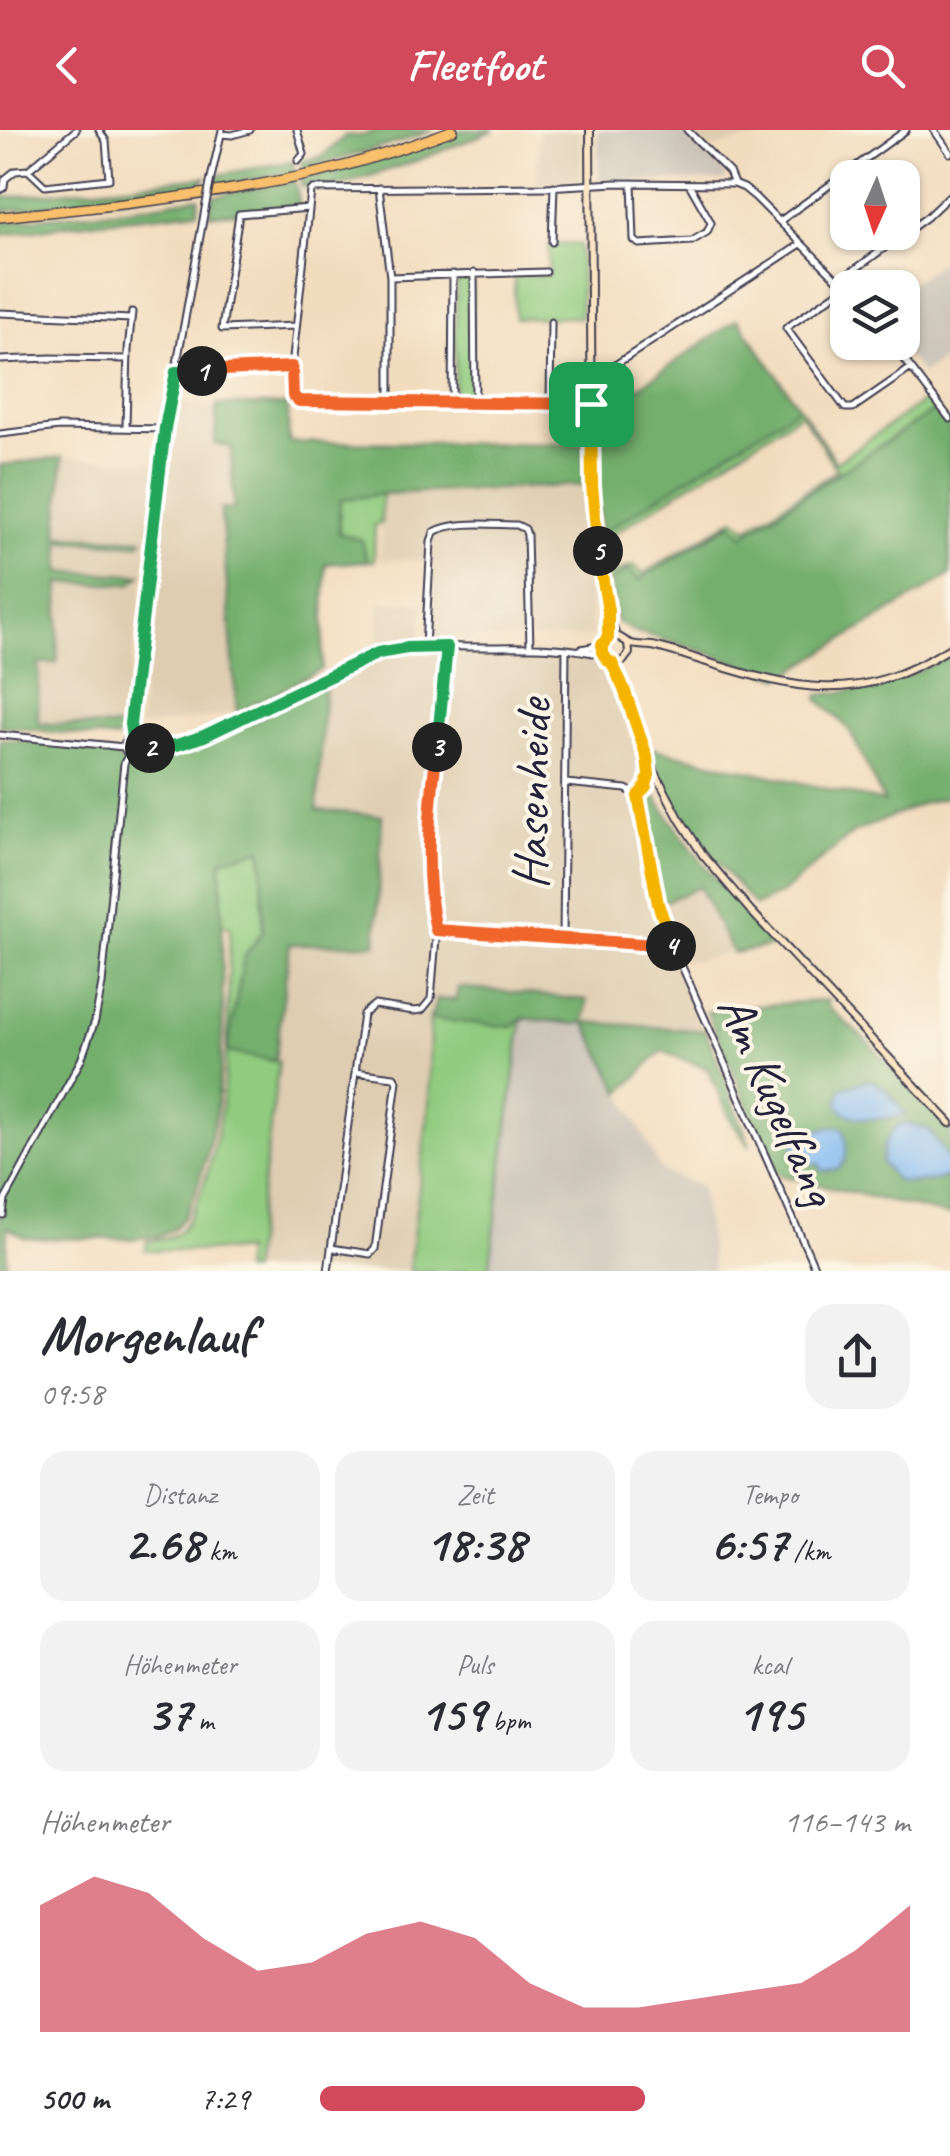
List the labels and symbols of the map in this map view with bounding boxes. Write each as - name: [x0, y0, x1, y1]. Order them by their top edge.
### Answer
- north arrow: [830, 160, 920, 250]
- pin: 1: [177, 346, 227, 396]
- pin: [549, 362, 634, 447]
- pin: 5: [573, 526, 623, 576]
- street label: Hasenheide: [498, 696, 565, 890]
- pin: 3: [412, 722, 462, 772]
- pin: 2: [125, 723, 175, 773]
- pin: 4: [646, 921, 696, 971]
- street label: Am Kugelfang: [703, 985, 853, 1217]

